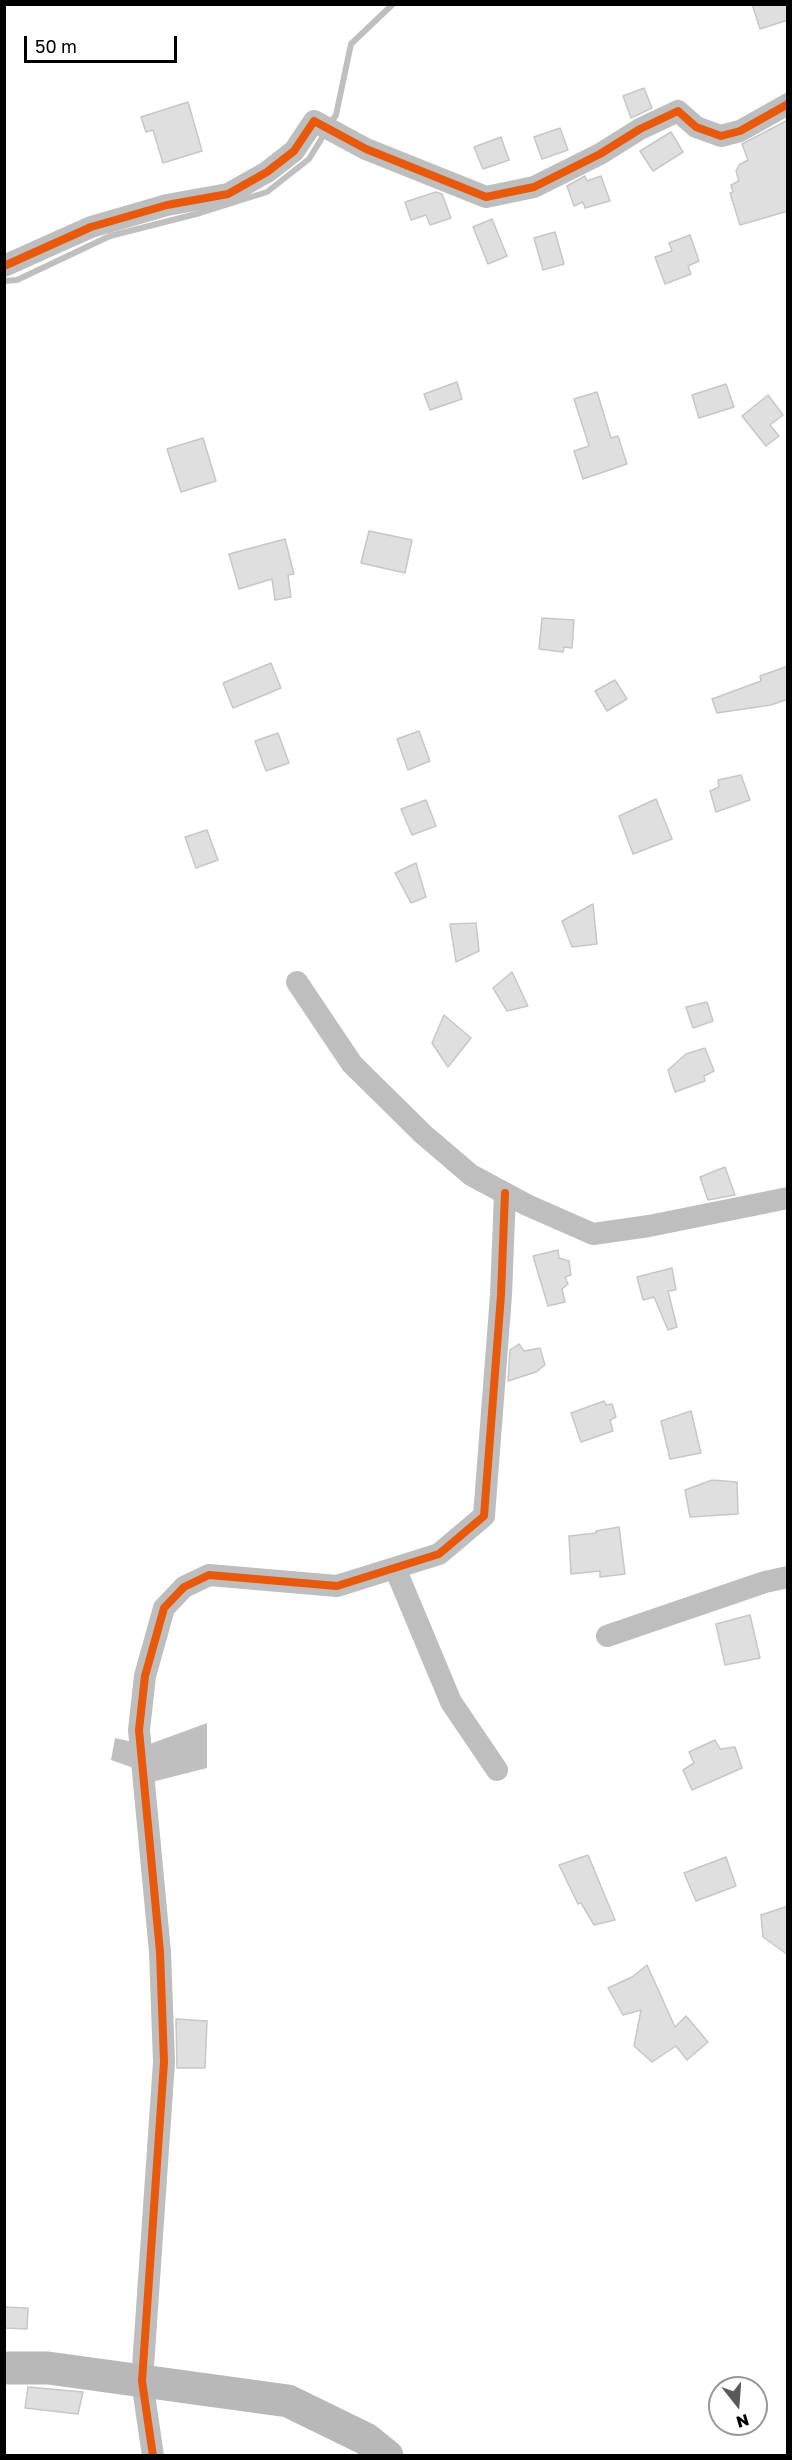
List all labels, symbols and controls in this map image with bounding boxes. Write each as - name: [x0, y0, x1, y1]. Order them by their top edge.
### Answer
- scale bar: [27, 24, 180, 62]
- text: 50 m: [35, 35, 77, 57]
- north arrow: [708, 2376, 768, 2436]
- text: N: [734, 2410, 751, 2433]

